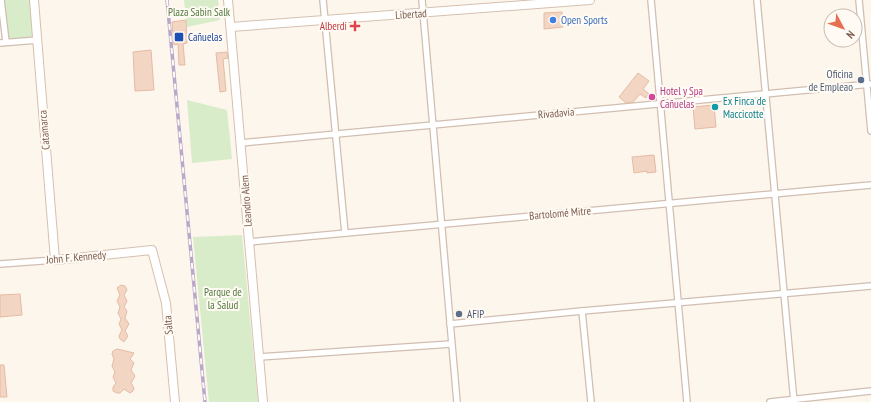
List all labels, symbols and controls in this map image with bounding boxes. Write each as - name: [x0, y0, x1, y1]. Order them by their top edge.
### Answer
- park label: Plaza Sabin Salk: [168, 5, 231, 19]
- street label: Libertad: [395, 6, 428, 22]
- north arrow: [823, 8, 863, 48]
- place label: Open Sports: [561, 13, 608, 27]
- marker: Open Sports: [548, 15, 558, 25]
- place label: Alberdi: [320, 19, 347, 33]
- marker: Alberdi: [350, 21, 360, 31]
- text: N: [843, 28, 858, 41]
- place label: Cañuelas: [188, 30, 222, 44]
- marker: Cañuelas: [173, 31, 185, 43]
- place label: Oficina de Empleao: [808, 67, 853, 94]
- marker: Oficina de Empleao: [856, 75, 866, 85]
- place label: Hotel y Spa Cañuelas: [660, 84, 703, 111]
- marker: Hotel y Spa Cañuelas: [647, 92, 657, 102]
- place label: Ex Finca de Maccicotte: [723, 94, 766, 121]
- marker: Ex Finca de Maccicotte: [710, 102, 720, 112]
- street label: Rivadavia: [537, 104, 575, 122]
- street label: Catamarca: [35, 110, 53, 150]
- street label: Leandro Alem: [237, 175, 255, 227]
- street label: Bartolomé Mitre: [529, 203, 592, 223]
- street label: John F. Kennedy: [44, 247, 107, 267]
- park label: Parque de la Salud: [204, 285, 242, 312]
- place label: AFIP: [467, 307, 484, 321]
- marker: AFIP: [454, 309, 464, 319]
- street label: Salta: [160, 315, 176, 335]

